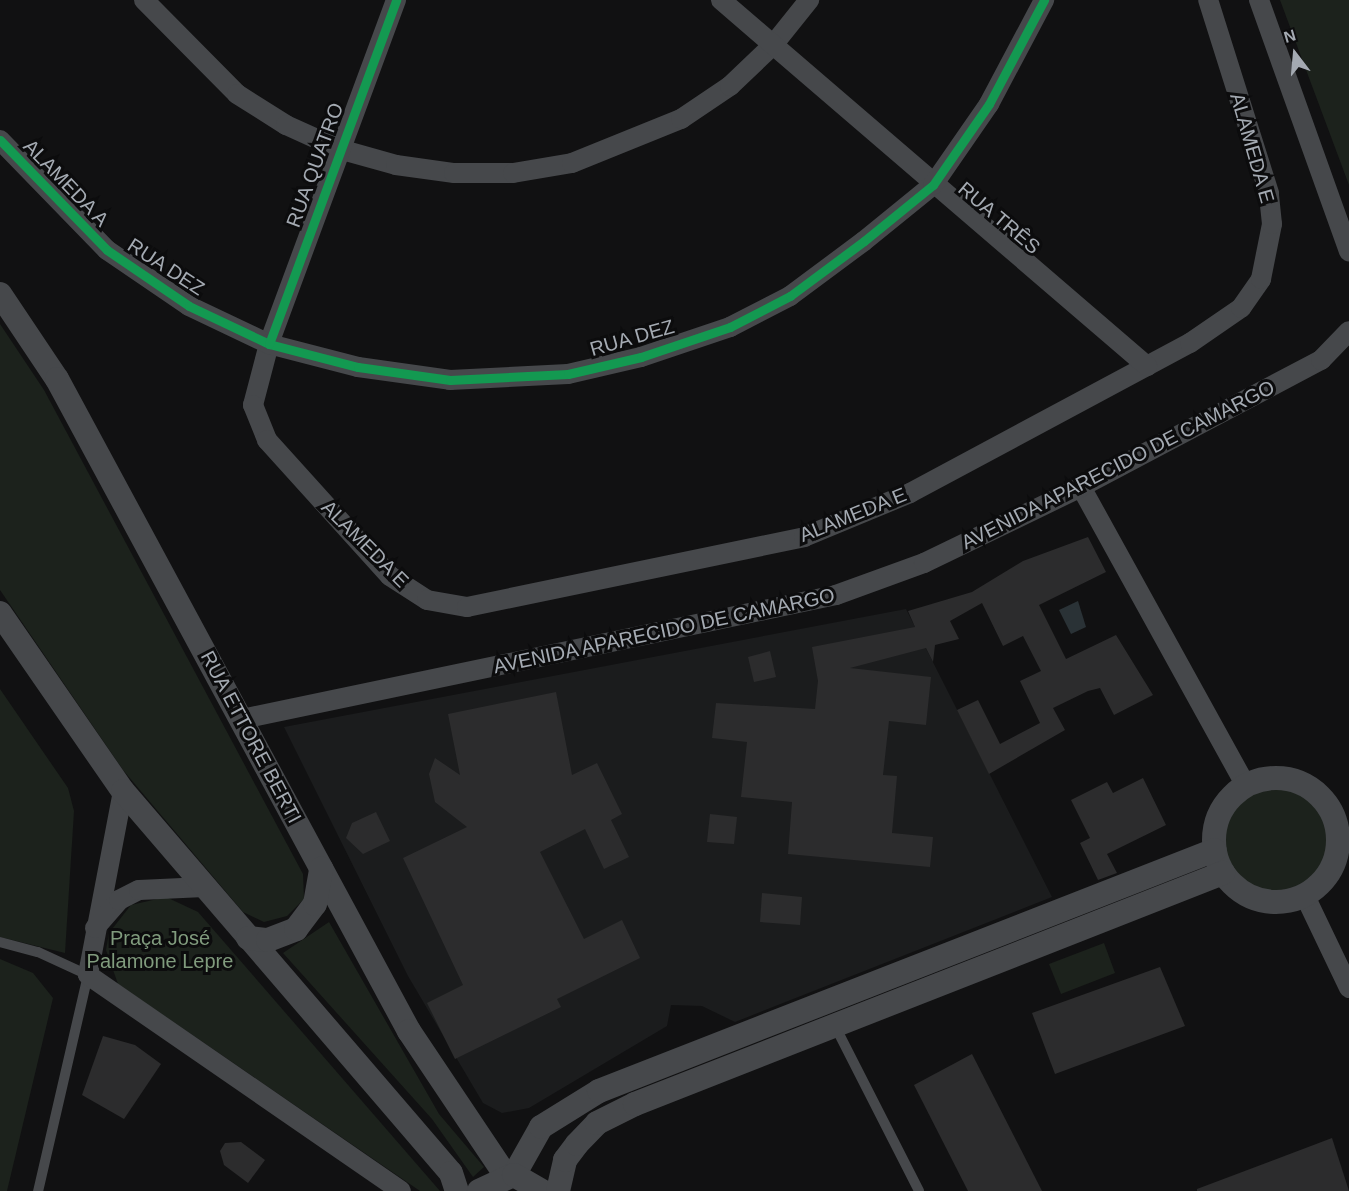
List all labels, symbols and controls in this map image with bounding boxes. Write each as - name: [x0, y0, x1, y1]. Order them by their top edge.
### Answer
- north arrow: [1265, 24, 1325, 84]
- text: N: [1282, 26, 1298, 46]
- street label: ALAMEDA E: [1225, 90, 1279, 206]
- street label: RUA QUATRO: [281, 99, 349, 231]
- street label: ALAMEDA A: [18, 133, 114, 233]
- street label: RUA TRÊS: [953, 176, 1045, 260]
- street label: RUA DEZ: [123, 233, 209, 301]
- street label: RUA DEZ: [587, 314, 677, 362]
- street label: AVENIDA APARECIDO DE CAMARGO: [956, 375, 1280, 555]
- street label: ALAMEDA E: [795, 482, 911, 548]
- street label: ALAMEDA E: [316, 495, 414, 593]
- street label: AVENIDA APARECIDO DE CAMARGO: [490, 583, 838, 679]
- street label: RUA ETTORE BERTI: [195, 646, 307, 828]
- park label: Praça José Palamone Lepre: [87, 926, 233, 973]

